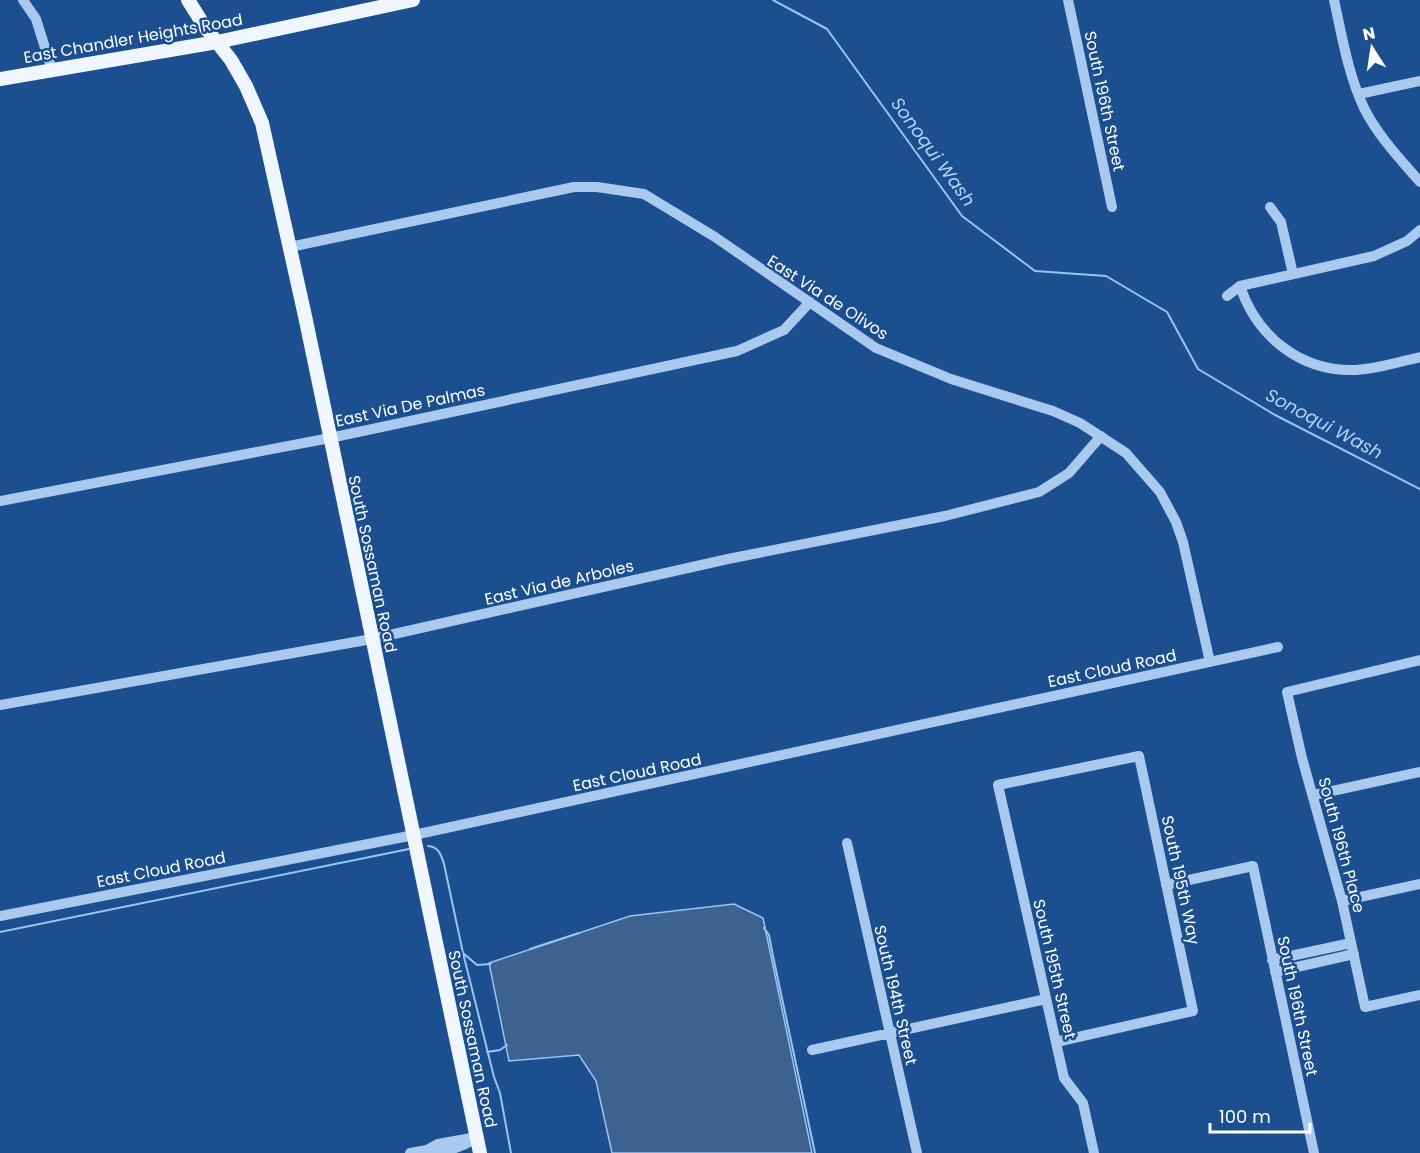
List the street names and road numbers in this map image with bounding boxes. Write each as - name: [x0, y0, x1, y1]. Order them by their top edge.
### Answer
- street label: East Chandler Heights Road: [22, 8, 244, 69]
- street label: South 196th Street: [1078, 29, 1131, 173]
- street label: East Via de Olivos: [763, 250, 893, 345]
- street label: East Via De Palmas: [333, 378, 487, 433]
- street label: South Sossaman Road: [342, 473, 403, 655]
- street label: East Via de Arboles: [482, 554, 636, 611]
- street label: East Cloud Road: [1046, 644, 1179, 693]
- street label: East Cloud Road: [571, 748, 704, 797]
- street label: South 196th Place: [1312, 775, 1371, 916]
- street label: South 195th Way: [1156, 814, 1205, 947]
- street label: East Cloud Road: [95, 846, 228, 893]
- street label: South 195th Street: [1027, 897, 1082, 1041]
- street label: South 194th Street: [868, 923, 923, 1067]
- street label: South 196th Street: [1271, 934, 1324, 1078]
- street label: South Sossaman Road: [442, 948, 503, 1130]

